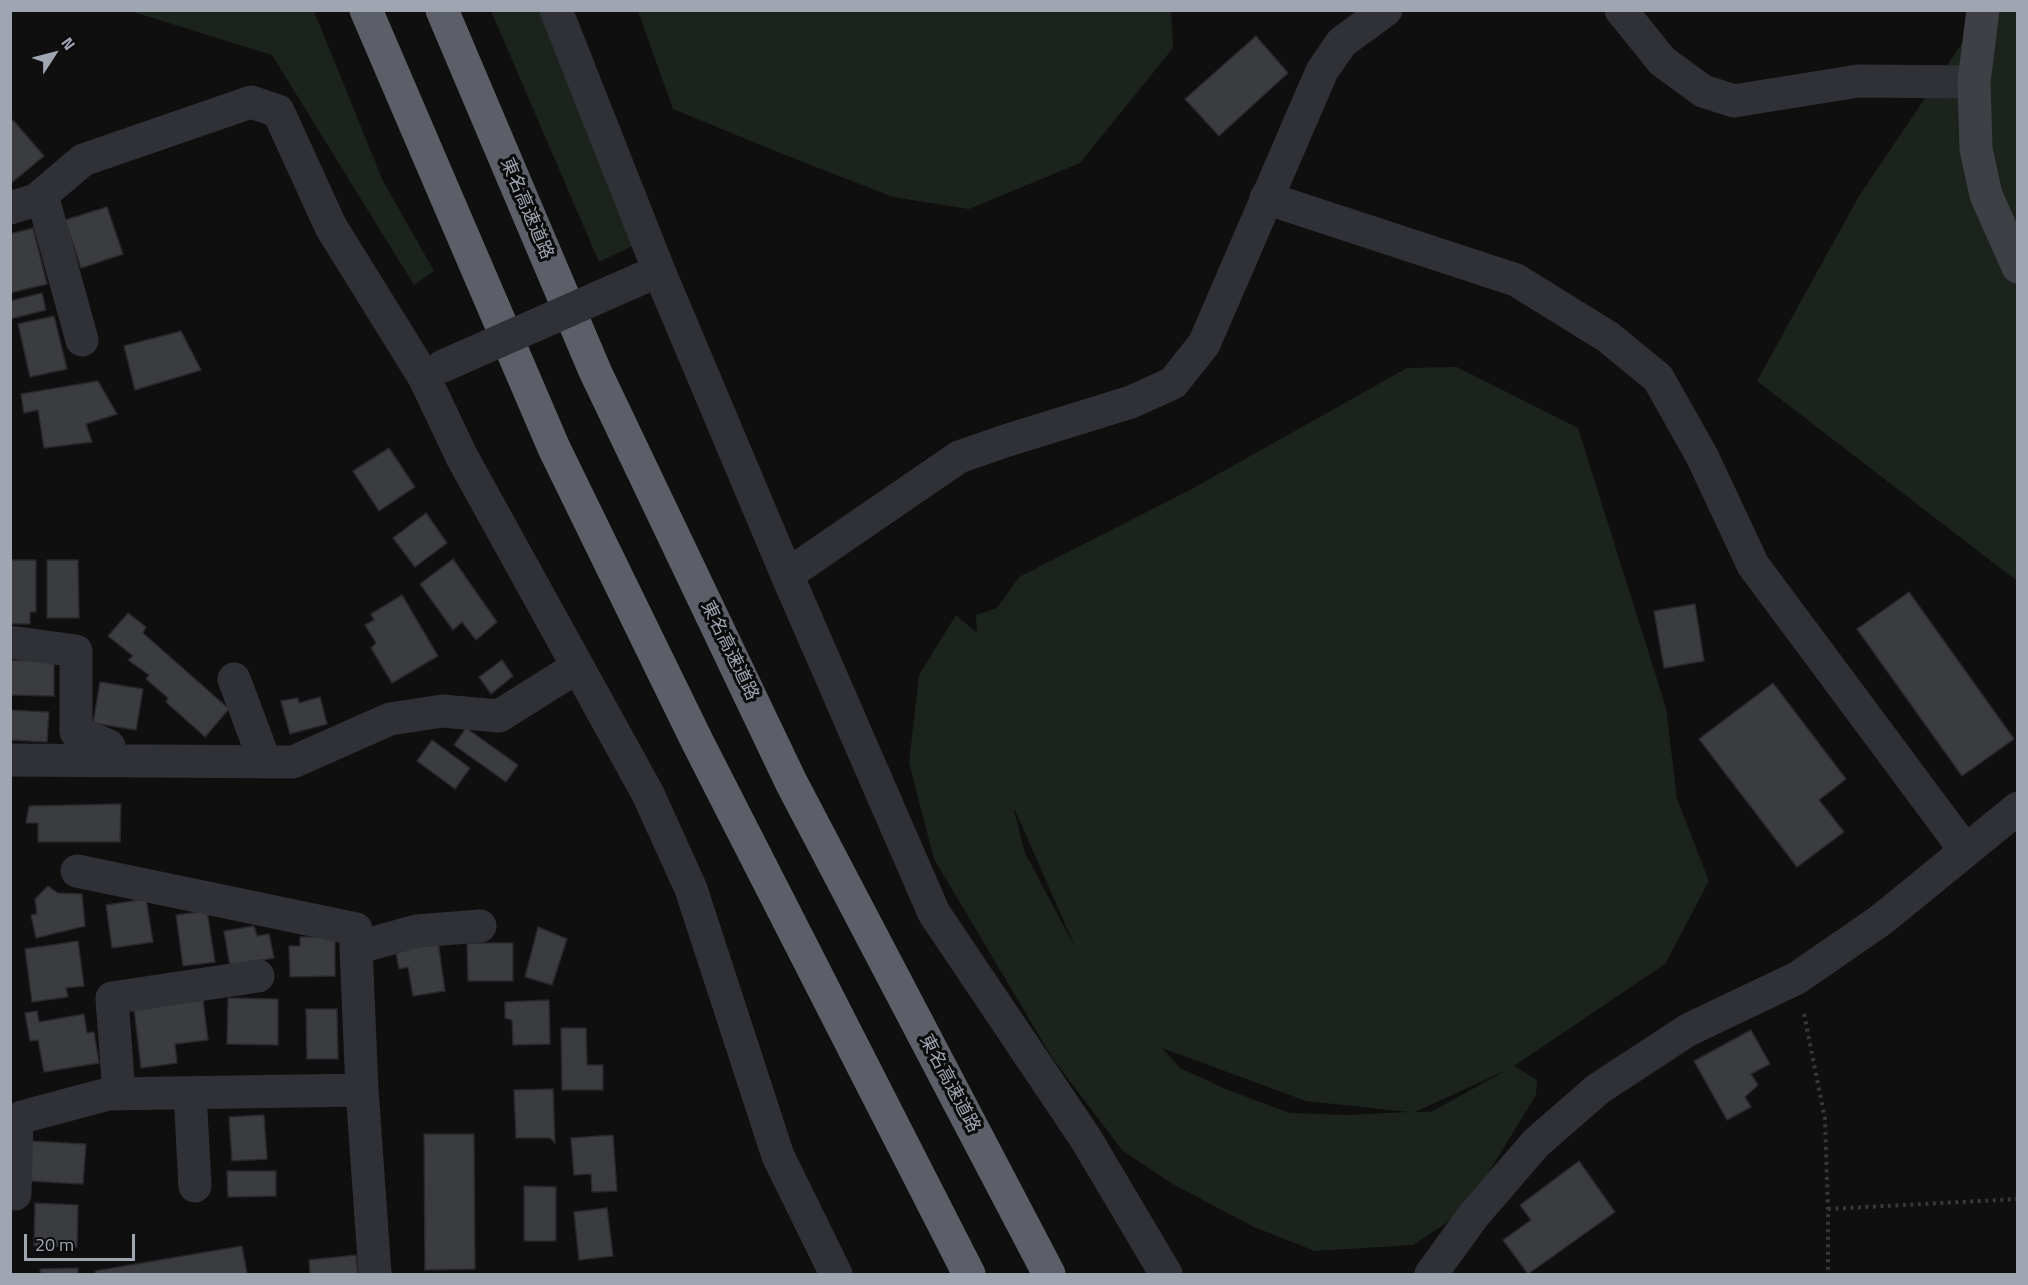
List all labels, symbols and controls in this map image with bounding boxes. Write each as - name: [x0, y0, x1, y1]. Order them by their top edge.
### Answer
- north arrow: [24, 24, 84, 84]
- text: N: [56, 32, 82, 55]
- street label: 東名高速道路: [495, 155, 557, 263]
- street label: 東名高速道路: [696, 598, 762, 704]
- street label: 東名高速道路: [914, 1031, 984, 1137]
- scale bar: [27, 1222, 138, 1260]
- text: 20 m: [35, 1231, 74, 1258]

